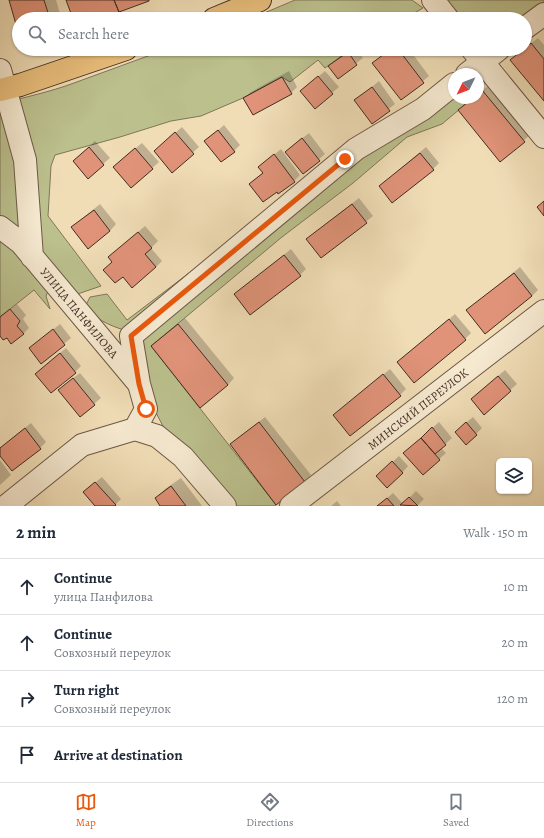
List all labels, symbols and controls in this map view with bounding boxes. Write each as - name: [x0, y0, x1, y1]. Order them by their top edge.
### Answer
- search box: [12, 12, 532, 56]
- icon: search: [26, 23, 48, 45]
- text: Search here: [58, 24, 129, 44]
- north arrow: [448, 68, 484, 104]
- route end: [336, 150, 354, 168]
- street label: УЛИЦА ПАНФИЛОВА: [36, 264, 122, 362]
- street label: МИНСКИЙ ПЕРЕУЛОК: [364, 364, 472, 453]
- route start: [137, 400, 155, 418]
- map controls: [496, 458, 532, 494]
- button: layers: [496, 458, 532, 494]
- text: 2 min: [16, 521, 56, 544]
- text: Walk · 150 m: [463, 524, 528, 541]
- text: Continue: [54, 568, 112, 588]
- icon: ahead: [16, 576, 38, 598]
- text: 10 m: [503, 578, 528, 595]
- text: улица Панфилова: [54, 588, 153, 605]
- text: Continue: [54, 624, 112, 644]
- icon: ahead: [16, 632, 38, 654]
- text: 20 m: [502, 634, 528, 651]
- text: Совхозный переулок: [54, 644, 171, 661]
- text: Turn right: [54, 680, 119, 700]
- icon: right: [16, 688, 38, 710]
- text: 120 m: [497, 690, 528, 707]
- text: Совхозный переулок: [54, 700, 171, 717]
- icon: arrive: [16, 744, 38, 766]
- text: Arrive at destination: [54, 745, 183, 765]
- tab: Map: [75, 791, 97, 830]
- tab: Directions: [246, 791, 294, 830]
- tab: Saved: [443, 791, 469, 830]

